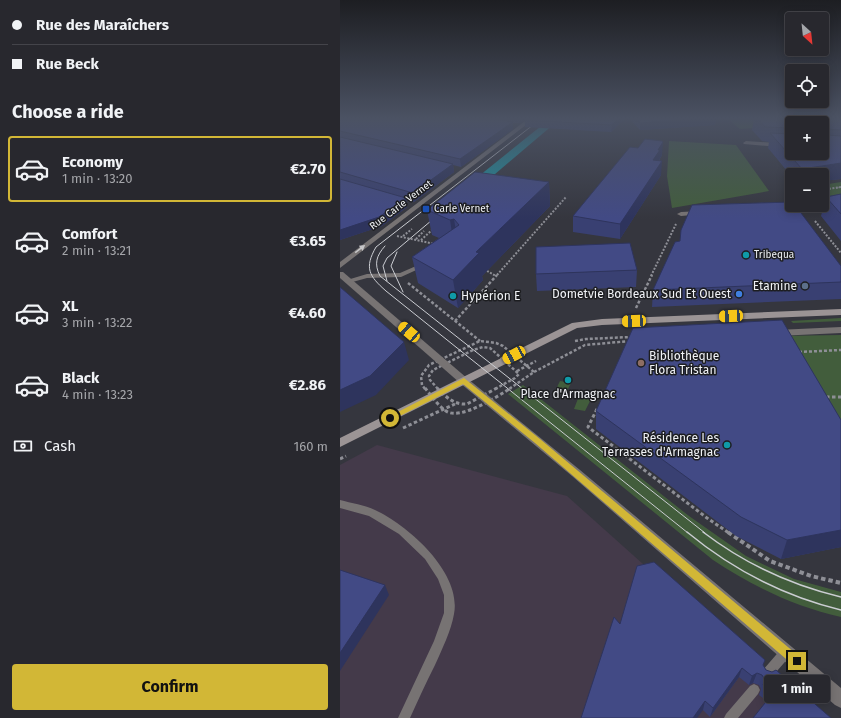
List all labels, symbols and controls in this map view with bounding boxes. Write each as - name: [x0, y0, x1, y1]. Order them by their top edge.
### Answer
- north arrow: [785, 12, 829, 56]
- map controls: [785, 12, 829, 212]
- text: Rue des Maraîchers: [36, 16, 169, 34]
- text: Rue Beck: [36, 55, 99, 73]
- button: locate: [785, 64, 829, 108]
- text: Choose a ride: [12, 101, 124, 123]
- button: +: [785, 116, 829, 160]
- icon: car: [14, 151, 50, 187]
- text: Economy: [62, 153, 123, 171]
- text: €2.70: [290, 160, 326, 178]
- button: −: [785, 168, 829, 212]
- text: 1 min · 13:20: [62, 171, 132, 186]
- street label: Rue Carle Vernet: [367, 177, 435, 232]
- place label: Carle Vernet: [434, 203, 490, 215]
- marker: Carle Vernet: [421, 204, 431, 214]
- icon: car: [14, 223, 50, 259]
- text: Comfort: [62, 225, 118, 243]
- text: €3.65: [289, 232, 326, 250]
- text: 2 min · 13:21: [62, 243, 131, 258]
- one-way arrow: [355, 245, 366, 253]
- place label: Tribequa: [754, 249, 794, 261]
- marker: Tribequa: [741, 250, 751, 260]
- place label: Etamine: [753, 279, 797, 293]
- marker: Etamine: [800, 281, 810, 291]
- place label: Dometvie Bordeaux Sud Et Ouest: [552, 287, 732, 301]
- place label: Hypérion E: [461, 289, 520, 303]
- marker: Dometvie Bordeaux Sud Et Ouest: [734, 289, 744, 299]
- marker: Hypérion E: [448, 291, 458, 301]
- icon: car: [14, 295, 50, 331]
- text: XL: [62, 297, 78, 315]
- text: €4.60: [288, 304, 326, 322]
- car: [719, 309, 743, 323]
- car: [622, 314, 646, 328]
- text: 3 min · 13:22: [62, 315, 132, 330]
- car: [396, 320, 422, 344]
- car: [501, 344, 527, 366]
- place label: Bibliothèque Flora Tristan: [649, 349, 719, 377]
- marker: Bibliothèque Flora Tristan: [636, 358, 646, 368]
- icon: car: [14, 367, 50, 403]
- text: Black: [62, 369, 99, 387]
- marker: Place d'Armagnac: [563, 375, 573, 385]
- text: €2.86: [289, 376, 326, 394]
- text: 4 min · 13:23: [62, 387, 133, 402]
- place label: Place d'Armagnac: [520, 387, 616, 401]
- route start: [381, 409, 399, 427]
- place label: Résidence Les Terrasses d'Armagnac: [602, 431, 719, 459]
- icon: cash: [12, 435, 34, 457]
- text: Cash: [44, 437, 76, 455]
- text: 160 m: [294, 439, 328, 454]
- marker: Résidence Les Terrasses d'Armagnac: [722, 440, 732, 450]
- route end: [788, 652, 806, 670]
- button: Confirm: [12, 664, 328, 710]
- callout: 1 min: [764, 675, 830, 703]
- text: 1 min: [781, 681, 813, 696]

